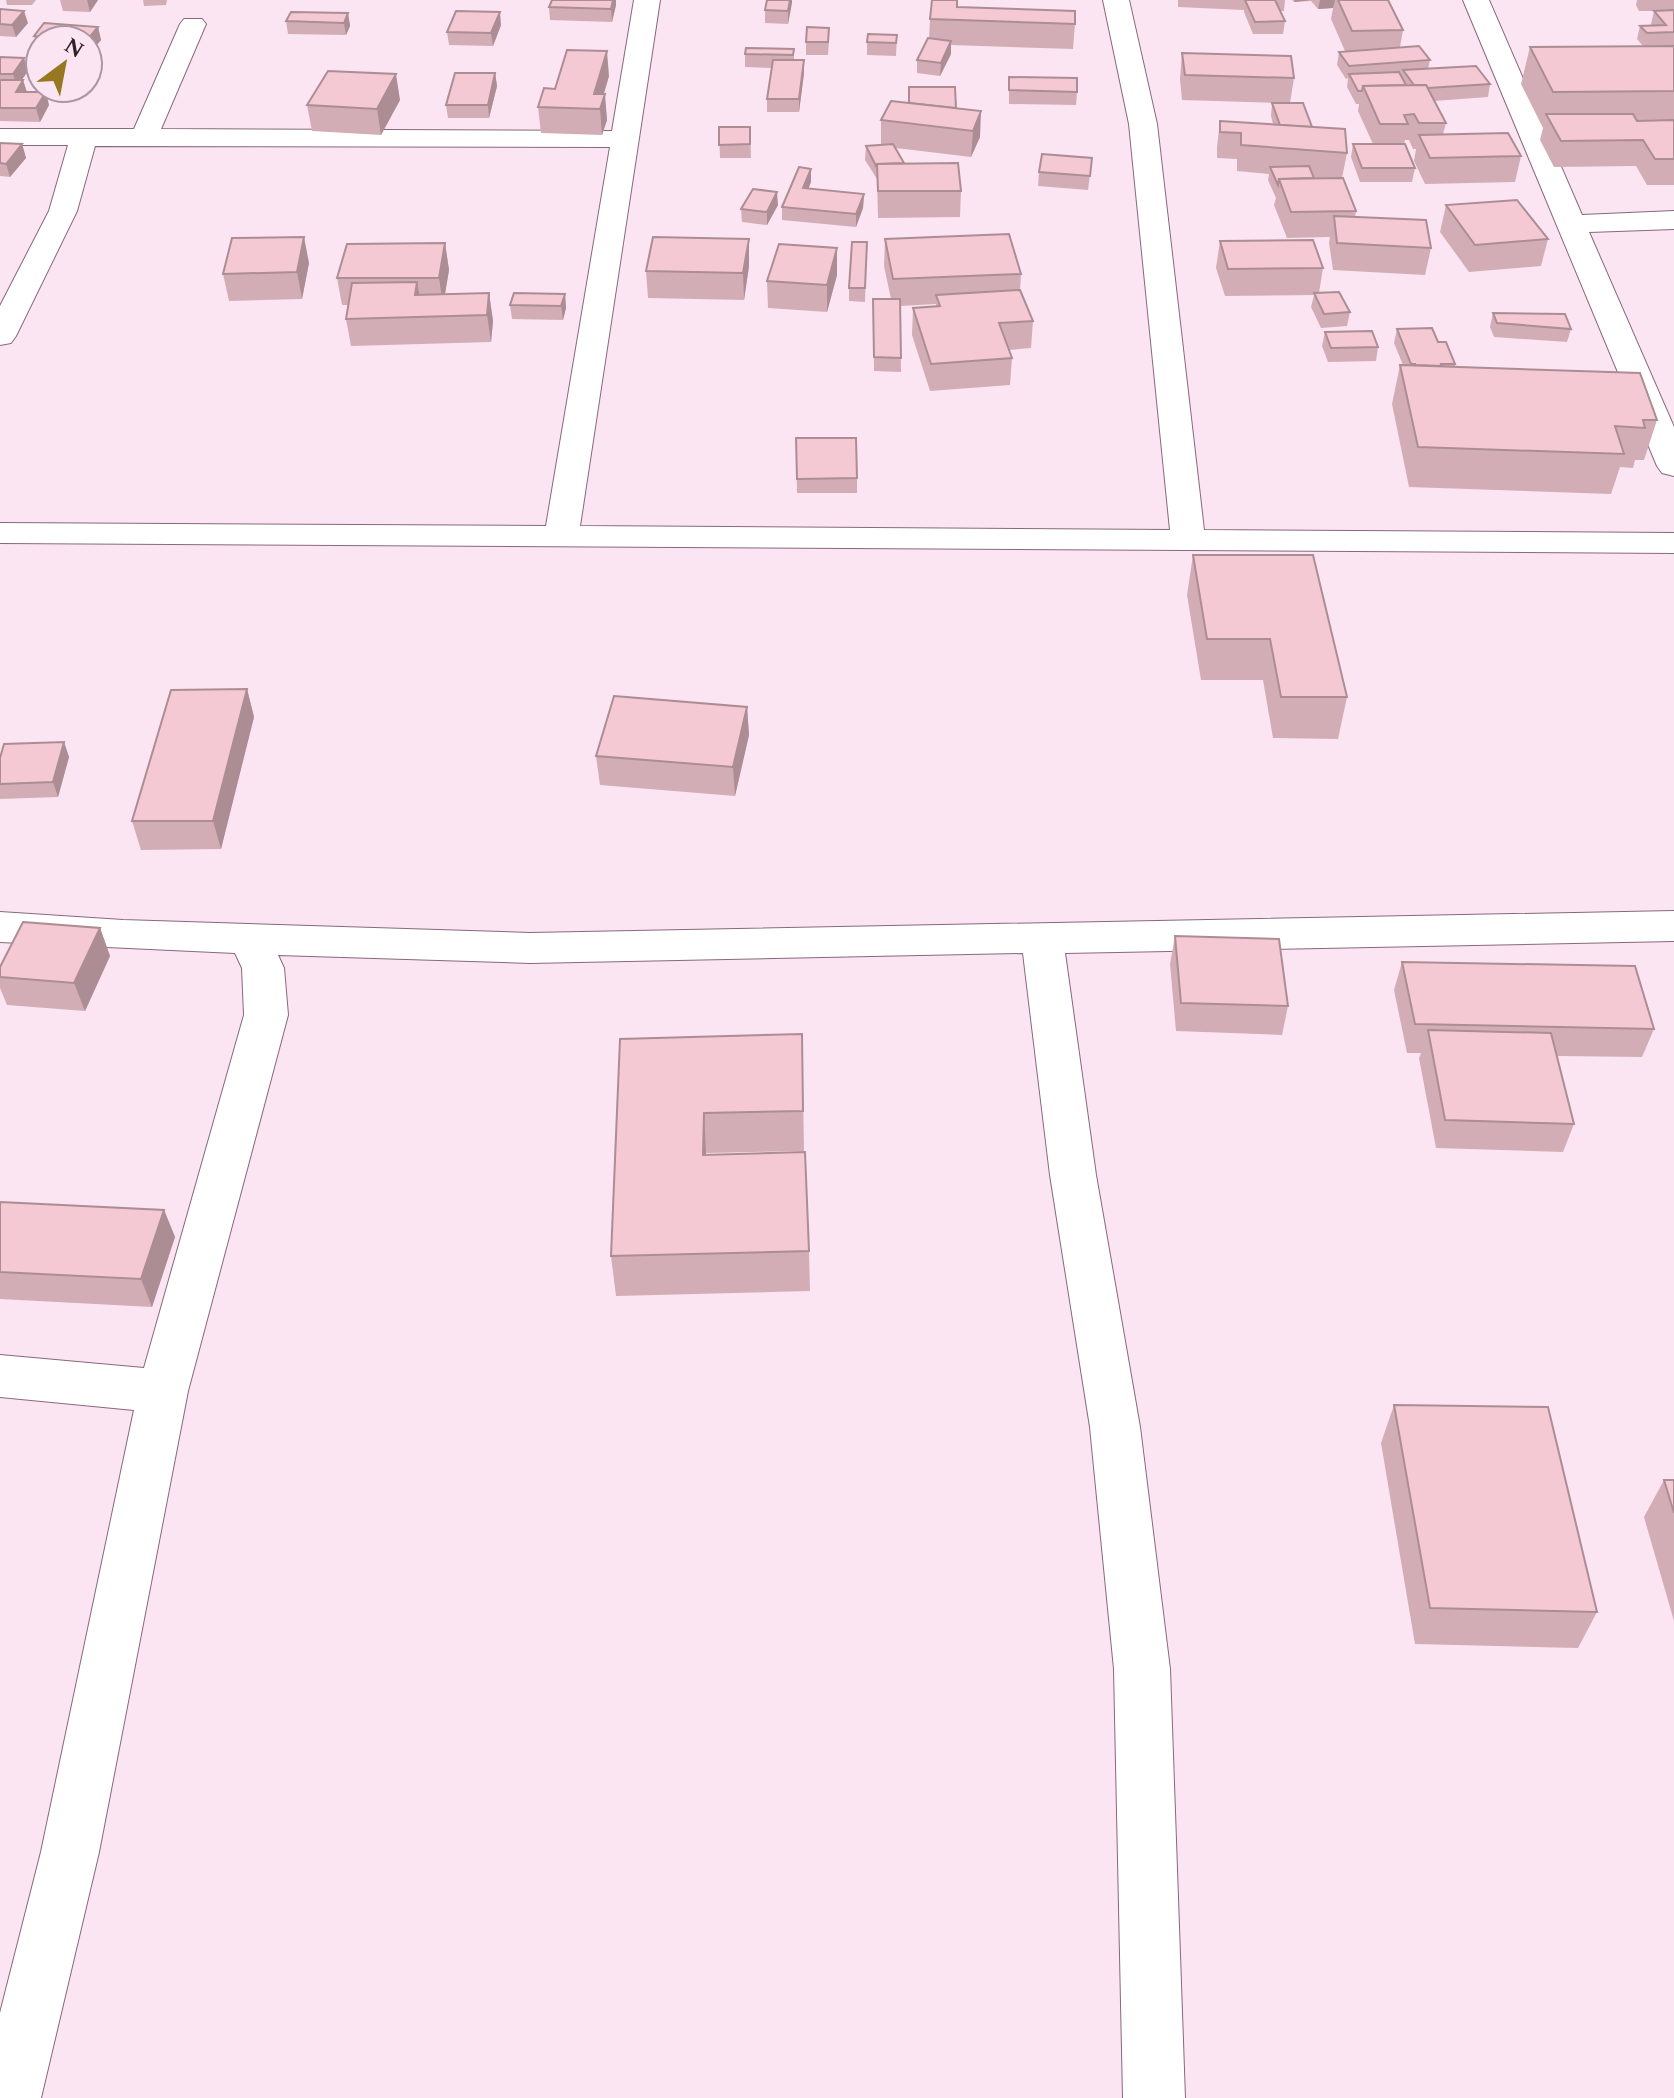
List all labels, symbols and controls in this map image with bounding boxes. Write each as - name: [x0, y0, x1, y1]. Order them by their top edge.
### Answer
- north arrow: [24, 24, 104, 104]
- text: N: [57, 30, 90, 67]

